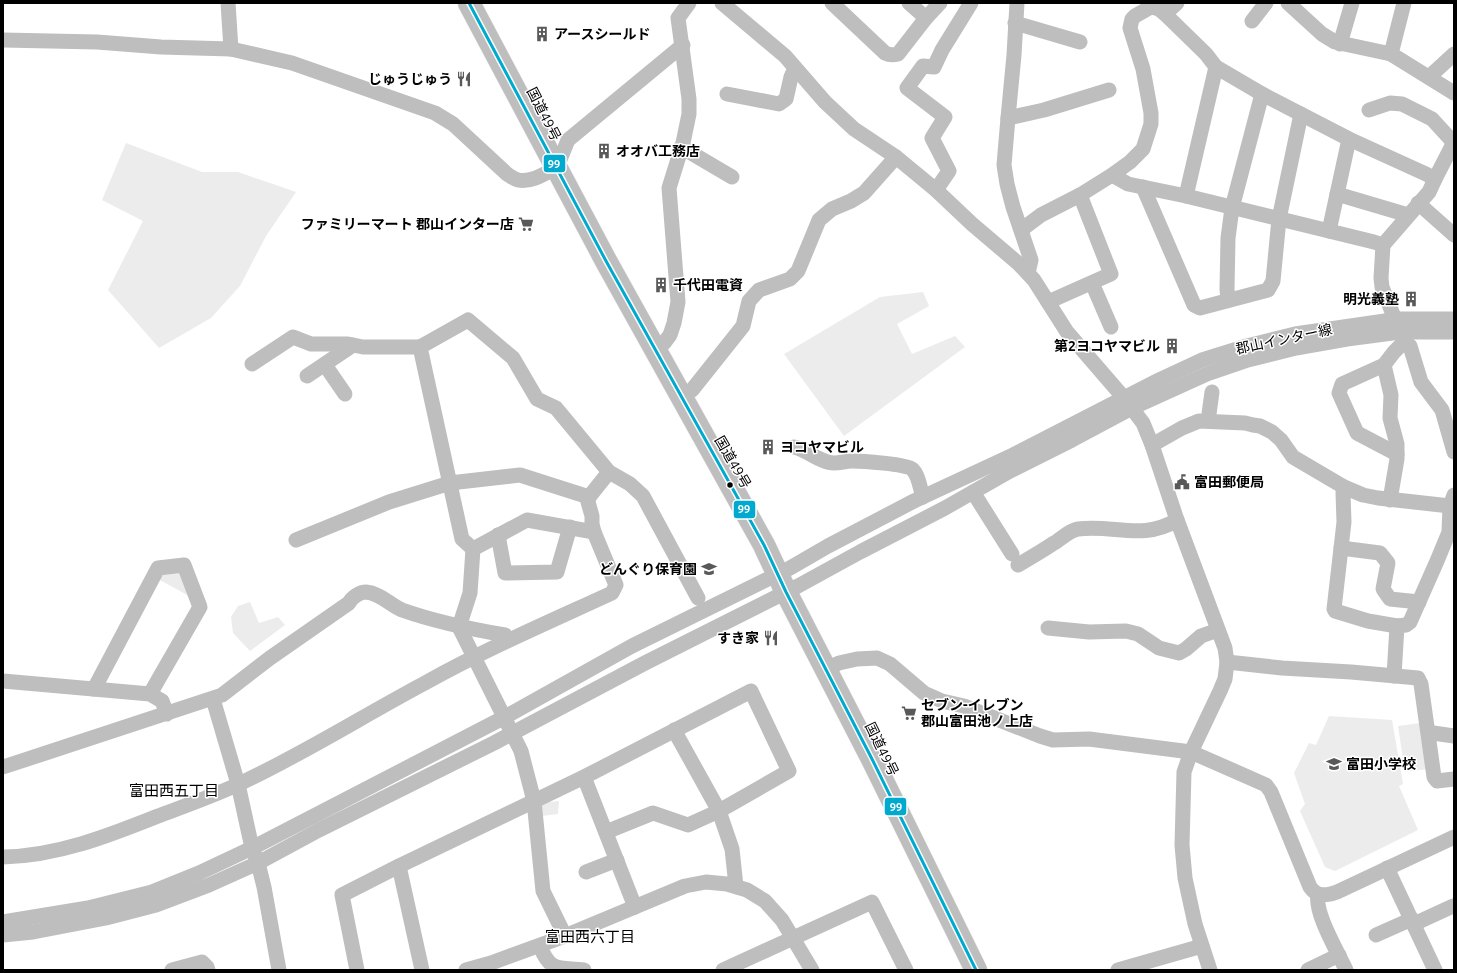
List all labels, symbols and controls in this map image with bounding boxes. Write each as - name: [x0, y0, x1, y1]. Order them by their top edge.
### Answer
- building icon: アースシールド: [533, 25, 551, 43]
- place label: アースシールド: [554, 26, 650, 42]
- restaurant icon: じゅうじゅう: [455, 70, 473, 88]
- place label: じゅうじゅう: [368, 71, 452, 87]
- street label: 国道49号: [524, 85, 564, 143]
- building icon: オオバ工務店: [595, 142, 613, 160]
- place label: オオバ工務店: [616, 143, 700, 159]
- line badge: 99: [543, 154, 566, 173]
- text: 99: [548, 158, 560, 170]
- supermarket icon: ファミリーマート 郡山インター店: [517, 215, 535, 233]
- place label: ファミリーマート 郡山インター店: [301, 216, 514, 232]
- building icon: 千代田電資: [652, 276, 670, 294]
- place label: 千代田電資: [673, 277, 743, 293]
- building icon: 明光義塾: [1402, 290, 1420, 308]
- place label: 明光義塾: [1343, 291, 1399, 307]
- street label: 郡山インター線: [1234, 321, 1334, 357]
- building icon: 第2ヨコヤマビル: [1163, 337, 1181, 355]
- place label: 第2ヨコヤマビル: [1054, 338, 1160, 354]
- street label: 国道49号: [712, 433, 754, 491]
- building icon: ヨコヤマビル: [759, 438, 777, 456]
- place label: ヨコヤマビル: [780, 439, 864, 455]
- public building icon: 富田郵便局: [1173, 473, 1191, 491]
- place label: 富田郵便局: [1194, 474, 1264, 490]
- unlabelled marker: [725, 480, 735, 490]
- line badge: 99: [733, 500, 756, 519]
- text: 99: [738, 503, 750, 515]
- school or university icon: どんぐり保育園: [700, 560, 718, 578]
- place label: どんぐり保育園: [599, 561, 697, 577]
- restaurant icon: すき家: [762, 629, 780, 647]
- place label: すき家: [717, 630, 759, 646]
- place label: セブン-イレブン 郡山富田池ノ上店: [921, 697, 1033, 729]
- supermarket icon: セブン-イレブン 郡山富田池ノ上店: [900, 704, 918, 722]
- street label: 国道49号: [862, 720, 902, 778]
- school or university icon: 富田小学校: [1325, 755, 1343, 773]
- place label: 富田小学校: [1346, 756, 1416, 772]
- district label: 富田西五丁目: [129, 782, 219, 799]
- line badge: 99: [884, 797, 907, 816]
- text: 99: [890, 801, 902, 813]
- district label: 富田西六丁目: [545, 928, 635, 945]

